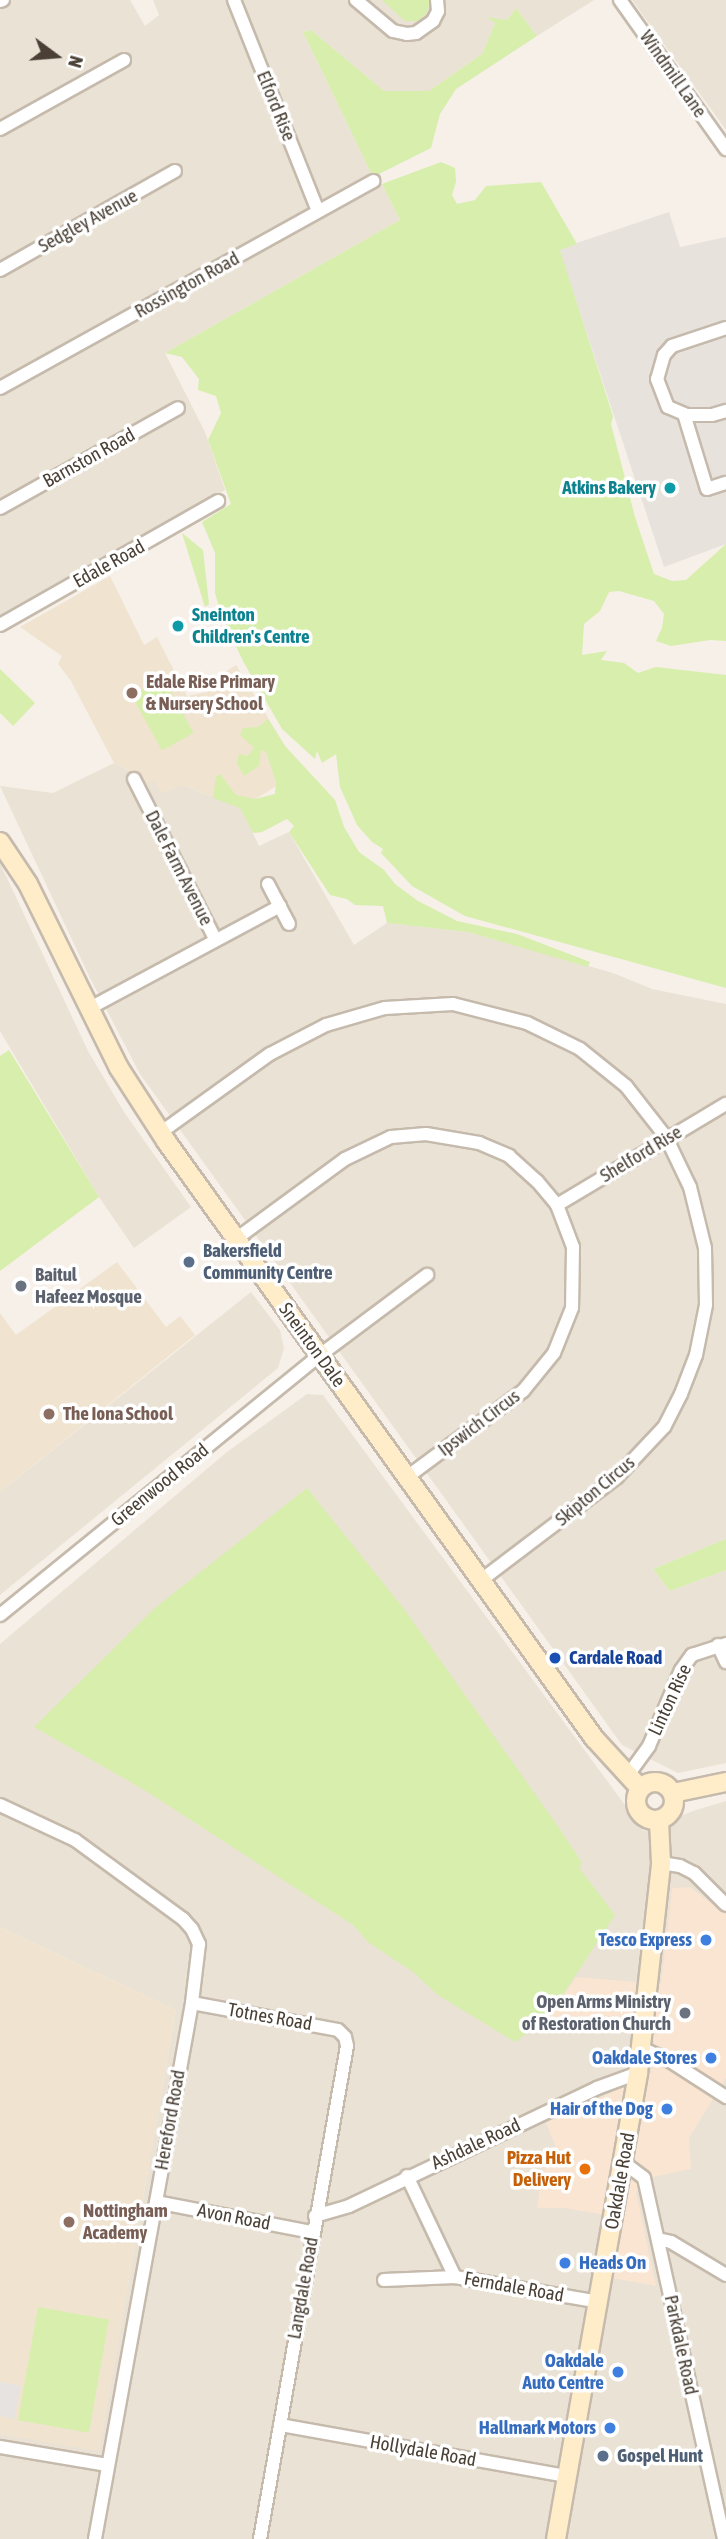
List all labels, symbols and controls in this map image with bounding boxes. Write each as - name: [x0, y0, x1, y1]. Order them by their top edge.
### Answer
- north arrow: [21, 21, 91, 91]
- street label: Windmill Lane: [635, 26, 711, 122]
- text: N: [64, 53, 88, 70]
- street label: Elford Rise: [252, 68, 300, 144]
- street label: Sedgley Avenue: [34, 184, 142, 258]
- street label: Rossington Road: [131, 247, 243, 323]
- street label: Barnston Road: [39, 423, 139, 493]
- place label: Atkins Bakery: [562, 477, 656, 499]
- marker: Atkins Bakery: [662, 480, 678, 496]
- street label: Edale Road: [69, 535, 149, 593]
- place label: Sneinton Children's Centre: [192, 604, 310, 648]
- marker: Sneinton Children's Centre: [170, 618, 186, 634]
- place label: Edale Rise Primary & Nursery School: [146, 671, 275, 715]
- marker: Edale Rise Primary & Nursery School: [124, 685, 140, 701]
- street label: Dale Farm Avenue: [140, 807, 218, 929]
- street label: Shelford Rise: [596, 1121, 686, 1187]
- place label: Bakersfield Community Centre: [203, 1240, 333, 1284]
- marker: Bakersfield Community Centre: [181, 1254, 197, 1270]
- place label: Baitul Hafeez Mosque: [35, 1264, 142, 1308]
- marker: Baitul Hafeez Mosque: [13, 1278, 29, 1294]
- street label: Sneinton Dale: [274, 1299, 350, 1391]
- street label: Ipswich Circus: [434, 1385, 524, 1461]
- place label: The Iona School: [63, 1403, 173, 1425]
- marker: The Iona School: [41, 1406, 57, 1422]
- street label: Greenwood Road: [107, 1439, 213, 1531]
- street label: Skipton Circus: [551, 1451, 639, 1531]
- place label: Cardale Road: [569, 1647, 662, 1669]
- marker: Cardale Road: [547, 1650, 563, 1666]
- street label: Linton Rise: [644, 1661, 696, 1739]
- place label: Tesco Express: [598, 1929, 692, 1951]
- marker: Tesco Express: [698, 1932, 714, 1948]
- place label: Open Arms Ministry of Restoration Church: [522, 1991, 671, 2035]
- street label: Totnes Road: [226, 1998, 314, 2036]
- marker: Open Arms Ministry of Restoration Church: [677, 2005, 693, 2021]
- place label: Oakdale Stores: [592, 2047, 697, 2069]
- marker: Oakdale Stores: [703, 2050, 719, 2066]
- street label: Hereford Road: [150, 2068, 190, 2172]
- place label: Hair of the Dog: [550, 2098, 653, 2120]
- marker: Hair of the Dog: [659, 2101, 675, 2117]
- street label: Ashdale Road: [428, 2114, 524, 2174]
- street label: Oakdale Road: [600, 2131, 640, 2231]
- place label: Pizza Hut Delivery: [507, 2147, 571, 2191]
- marker: Pizza Hut Delivery: [577, 2161, 593, 2177]
- street label: Avon Road: [196, 2199, 272, 2235]
- place label: Nottingham Academy: [83, 2200, 168, 2244]
- marker: Nottingham Academy: [61, 2214, 77, 2230]
- street label: Langdale Road: [283, 2235, 323, 2341]
- place label: Heads On: [579, 2252, 646, 2274]
- marker: Heads On: [557, 2255, 573, 2271]
- street label: Ferndale Road: [462, 2267, 566, 2307]
- street label: Parkdale Road: [659, 2293, 703, 2397]
- place label: Oakdale Auto Centre: [523, 2350, 604, 2394]
- marker: Oakdale Auto Centre: [610, 2364, 626, 2380]
- place label: Hallmark Motors: [479, 2417, 596, 2439]
- marker: Hallmark Motors: [602, 2420, 618, 2436]
- street label: Hollydale Road: [368, 2430, 478, 2472]
- place label: Gospel Hunt: [617, 2445, 703, 2467]
- marker: Gospel Hunt: [595, 2448, 611, 2464]

